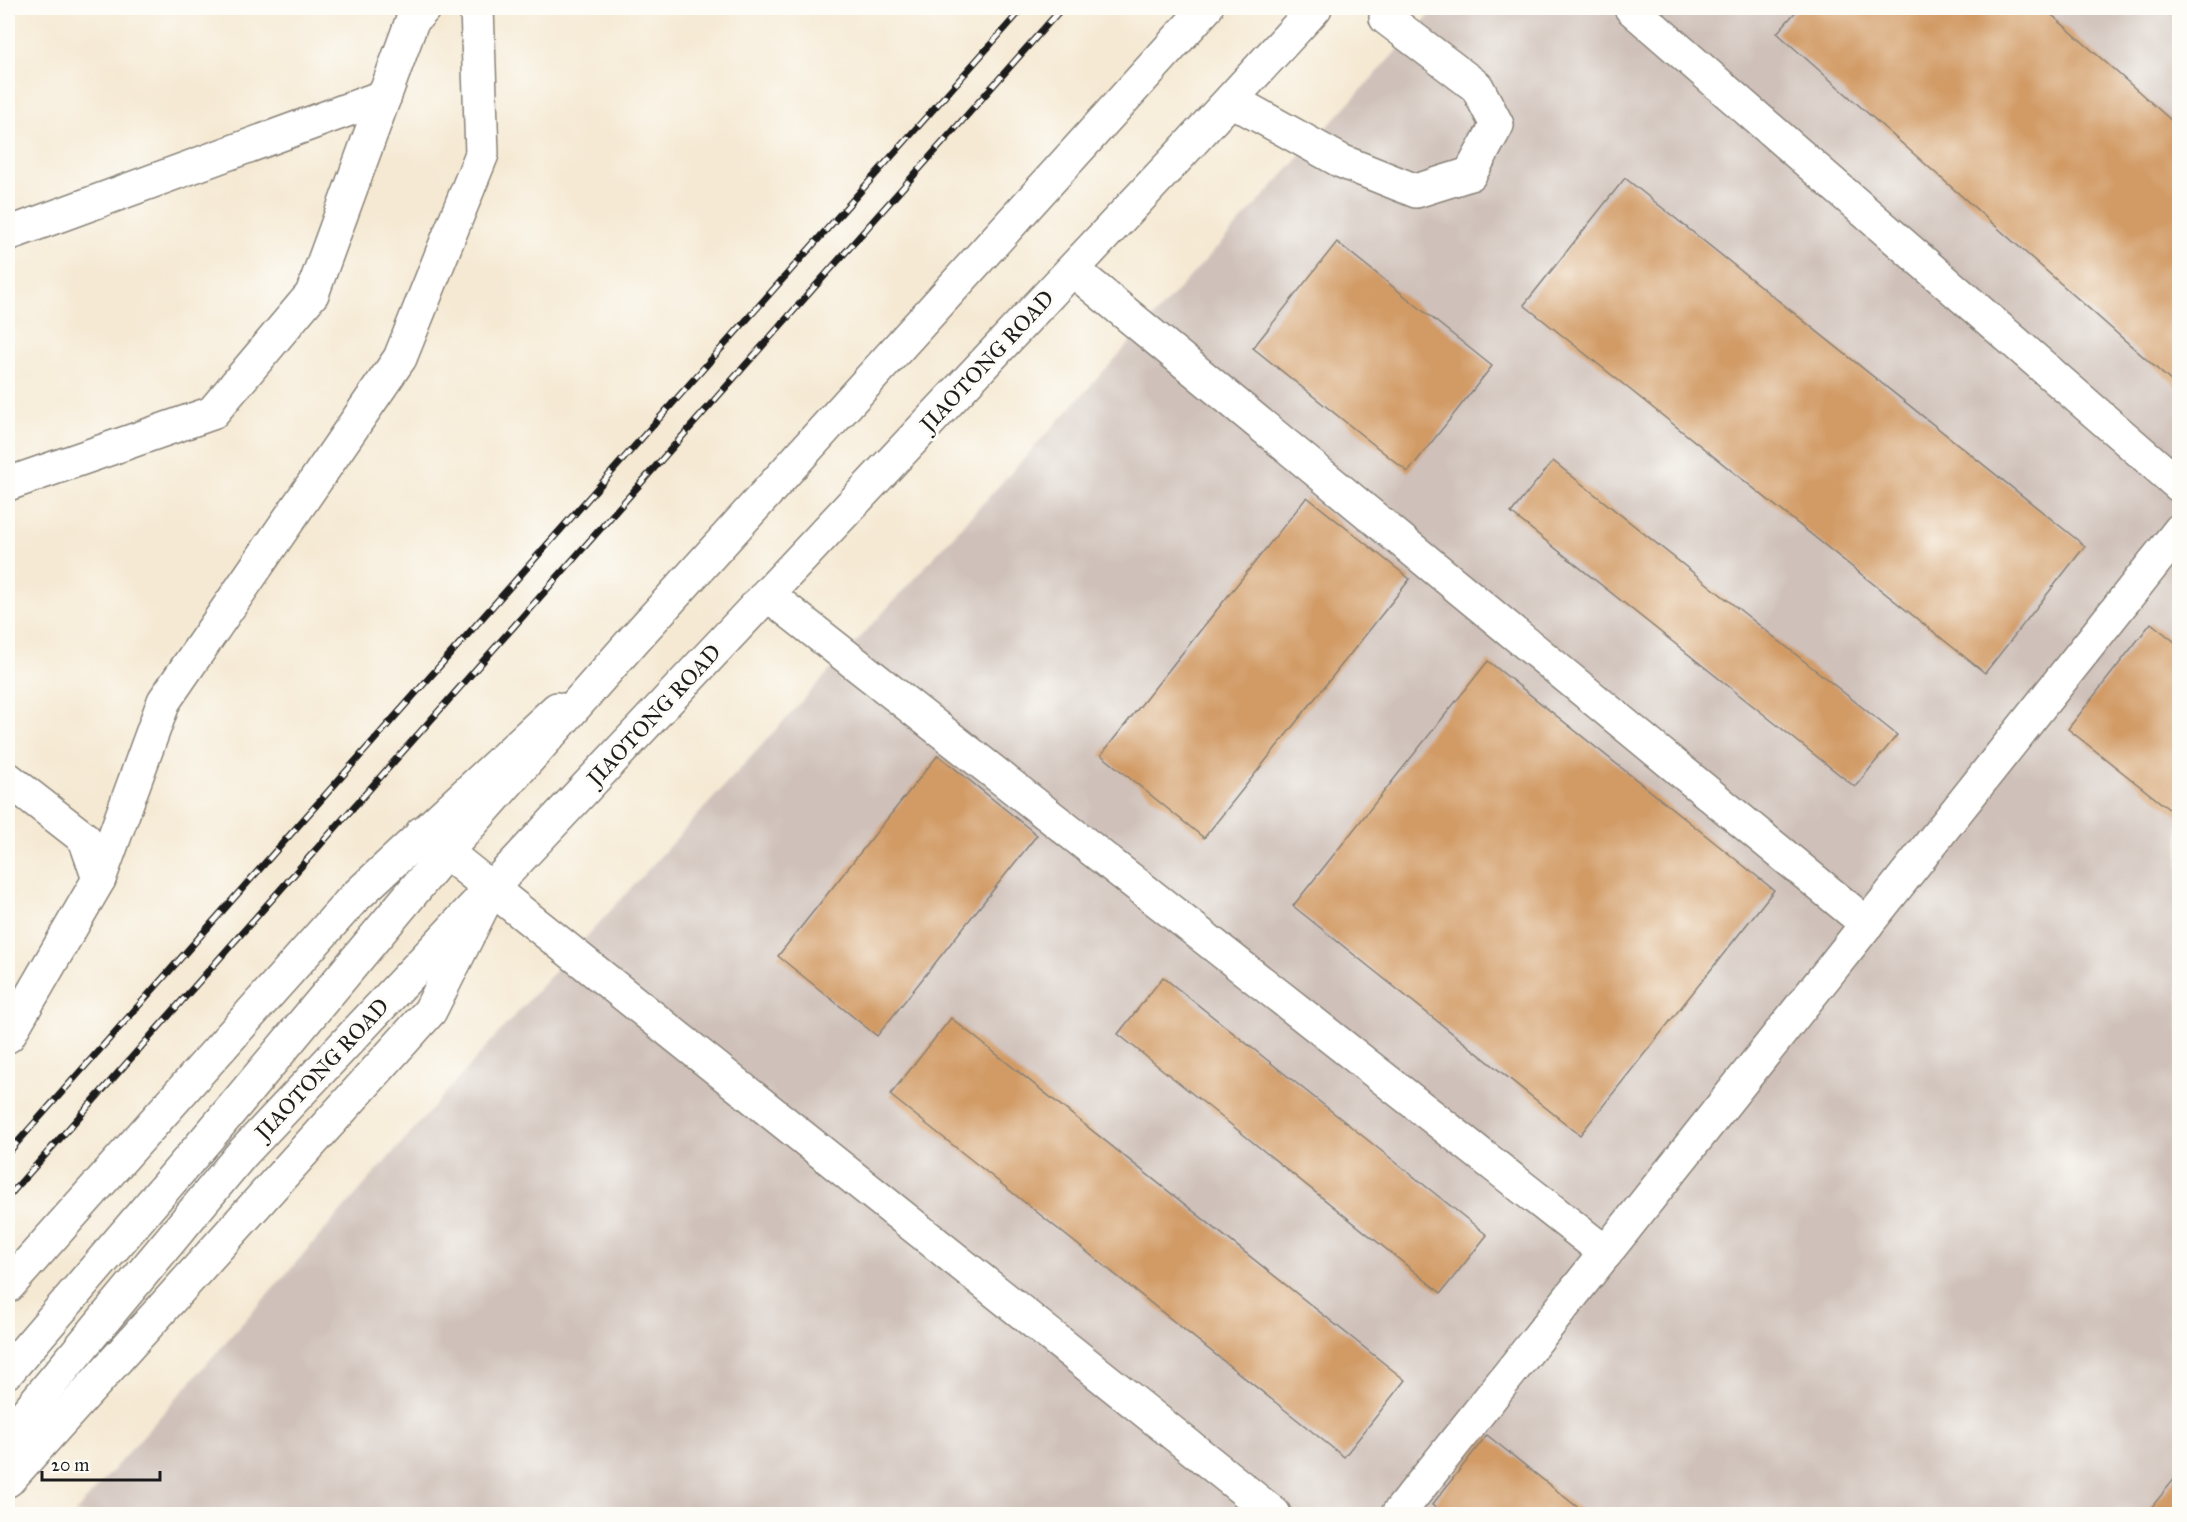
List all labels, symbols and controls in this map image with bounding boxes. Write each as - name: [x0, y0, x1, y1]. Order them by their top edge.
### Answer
- street label: JIAOTONG ROAD: [913, 285, 1060, 439]
- street label: JIAOTONG ROAD: [580, 639, 727, 793]
- street label: JIAOTONG ROAD: [248, 993, 395, 1147]
- scale bar: [42, 1444, 160, 1482]
- text: 20 m: [51, 1454, 89, 1476]

